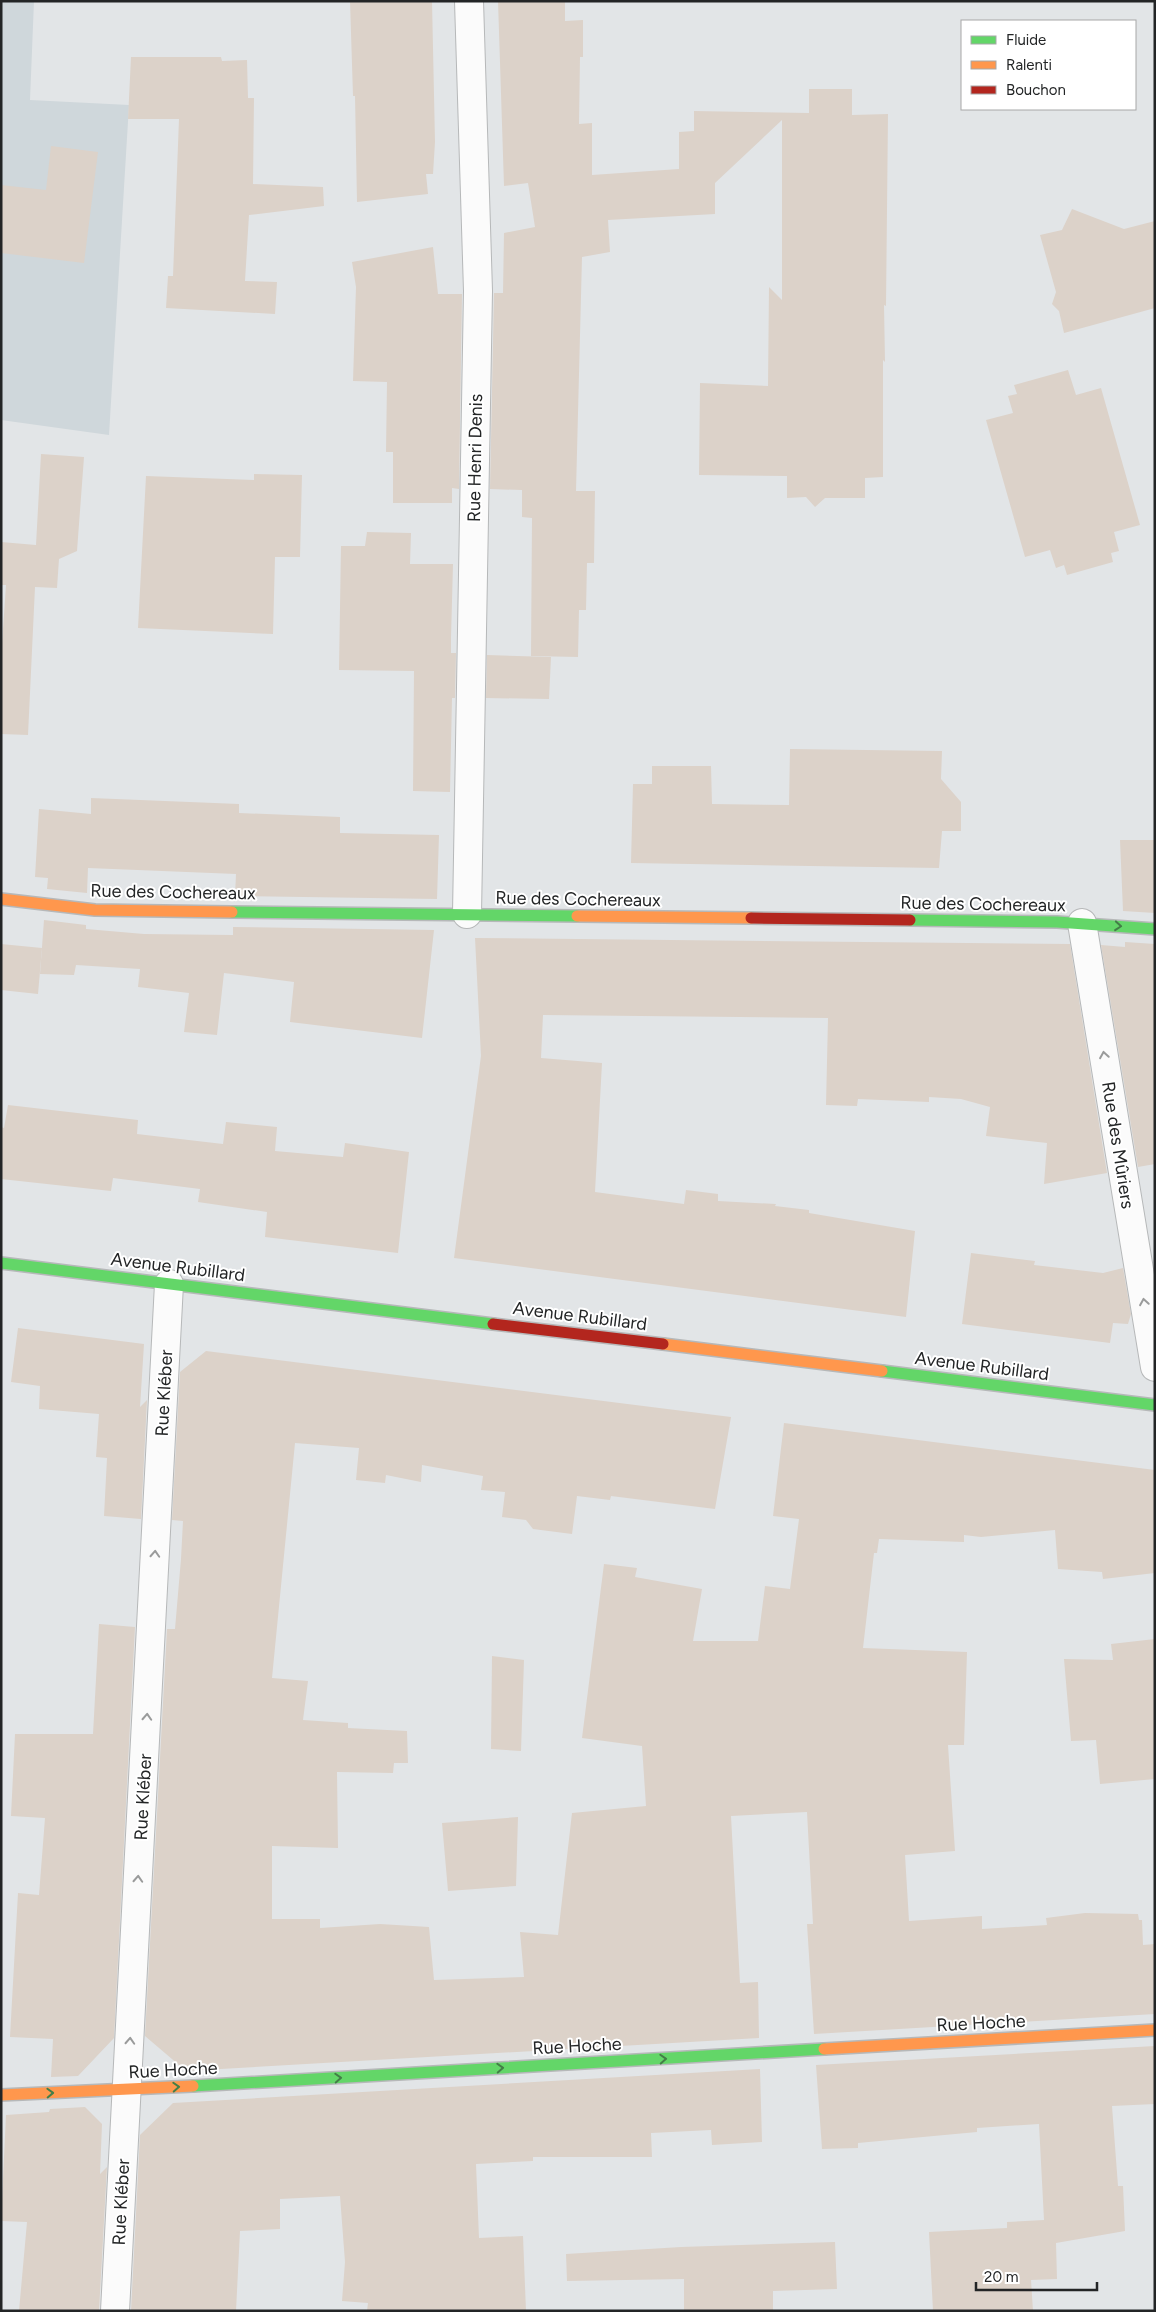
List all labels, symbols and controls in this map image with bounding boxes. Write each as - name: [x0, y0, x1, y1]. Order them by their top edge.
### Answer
- legend: [961, 20, 1136, 110]
- text: Fluide: [1006, 31, 1046, 49]
- text: Ralenti: [1006, 56, 1052, 74]
- text: Bouchon: [1006, 81, 1066, 99]
- street label: Rue Henri Denis: [463, 394, 487, 522]
- street label: Rue des Cochereaux: [90, 880, 256, 904]
- street label: Rue des Cochereaux: [495, 887, 661, 911]
- street label: Rue des Cochereaux: [900, 892, 1066, 916]
- one-way arrow: [1115, 920, 1123, 931]
- one-way arrow: [1099, 1051, 1109, 1060]
- street label: Rue des Mûriers: [1097, 1080, 1139, 1210]
- street label: Avenue Rubillard: [110, 1248, 246, 1286]
- street label: Avenue Rubillard: [512, 1297, 648, 1335]
- one-way arrow: [1139, 1298, 1150, 1306]
- street label: Avenue Rubillard: [914, 1347, 1050, 1385]
- street label: Rue Kléber: [151, 1349, 177, 1437]
- one-way arrow: [150, 1550, 161, 1558]
- one-way arrow: [141, 1712, 152, 1720]
- street label: Rue Kléber: [130, 1753, 156, 1841]
- one-way arrow: [133, 1875, 144, 1883]
- street label: Rue Hoche: [936, 2010, 1026, 2036]
- street label: Rue Hoche: [532, 2033, 622, 2059]
- one-way arrow: [124, 2037, 135, 2045]
- one-way arrow: [659, 2053, 667, 2064]
- street label: Rue Hoche: [128, 2057, 218, 2083]
- one-way arrow: [497, 2063, 505, 2074]
- one-way arrow: [334, 2072, 342, 2083]
- one-way arrow: [172, 2082, 180, 2093]
- one-way arrow: [46, 2088, 54, 2099]
- street label: Rue Kléber: [108, 2158, 134, 2246]
- scale bar: [976, 2260, 1097, 2292]
- text: 20 m: [984, 2268, 1018, 2286]

